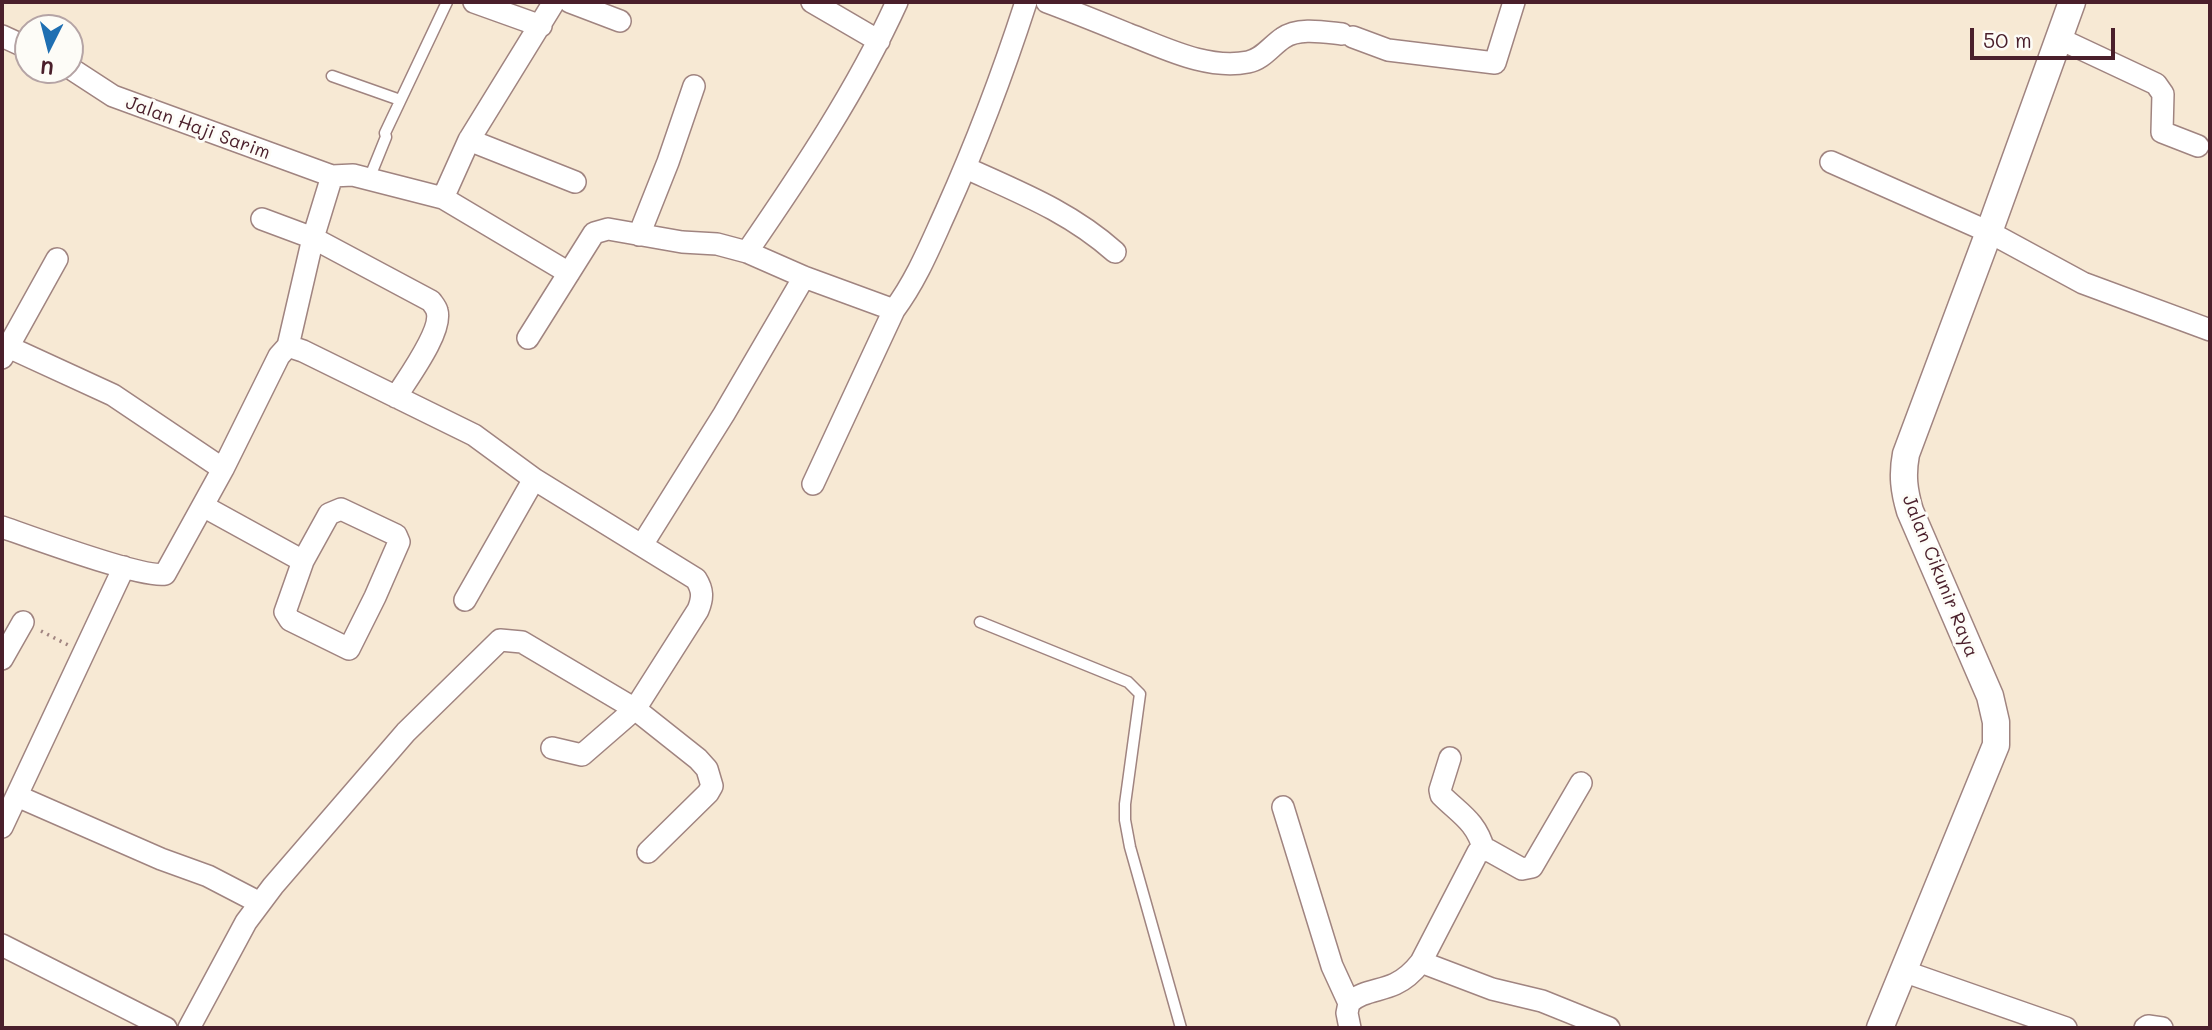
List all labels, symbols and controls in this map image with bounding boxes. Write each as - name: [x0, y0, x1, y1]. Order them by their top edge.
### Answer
- north arrow: [14, 14, 84, 84]
- scale bar: [1974, 14, 2119, 58]
- text: 50 m: [1983, 26, 2032, 53]
- text: U: [39, 55, 55, 82]
- street label: Jalan Haji Sarim: [123, 91, 273, 165]
- street label: Jalan Cikunir Raya: [1897, 491, 1983, 661]

